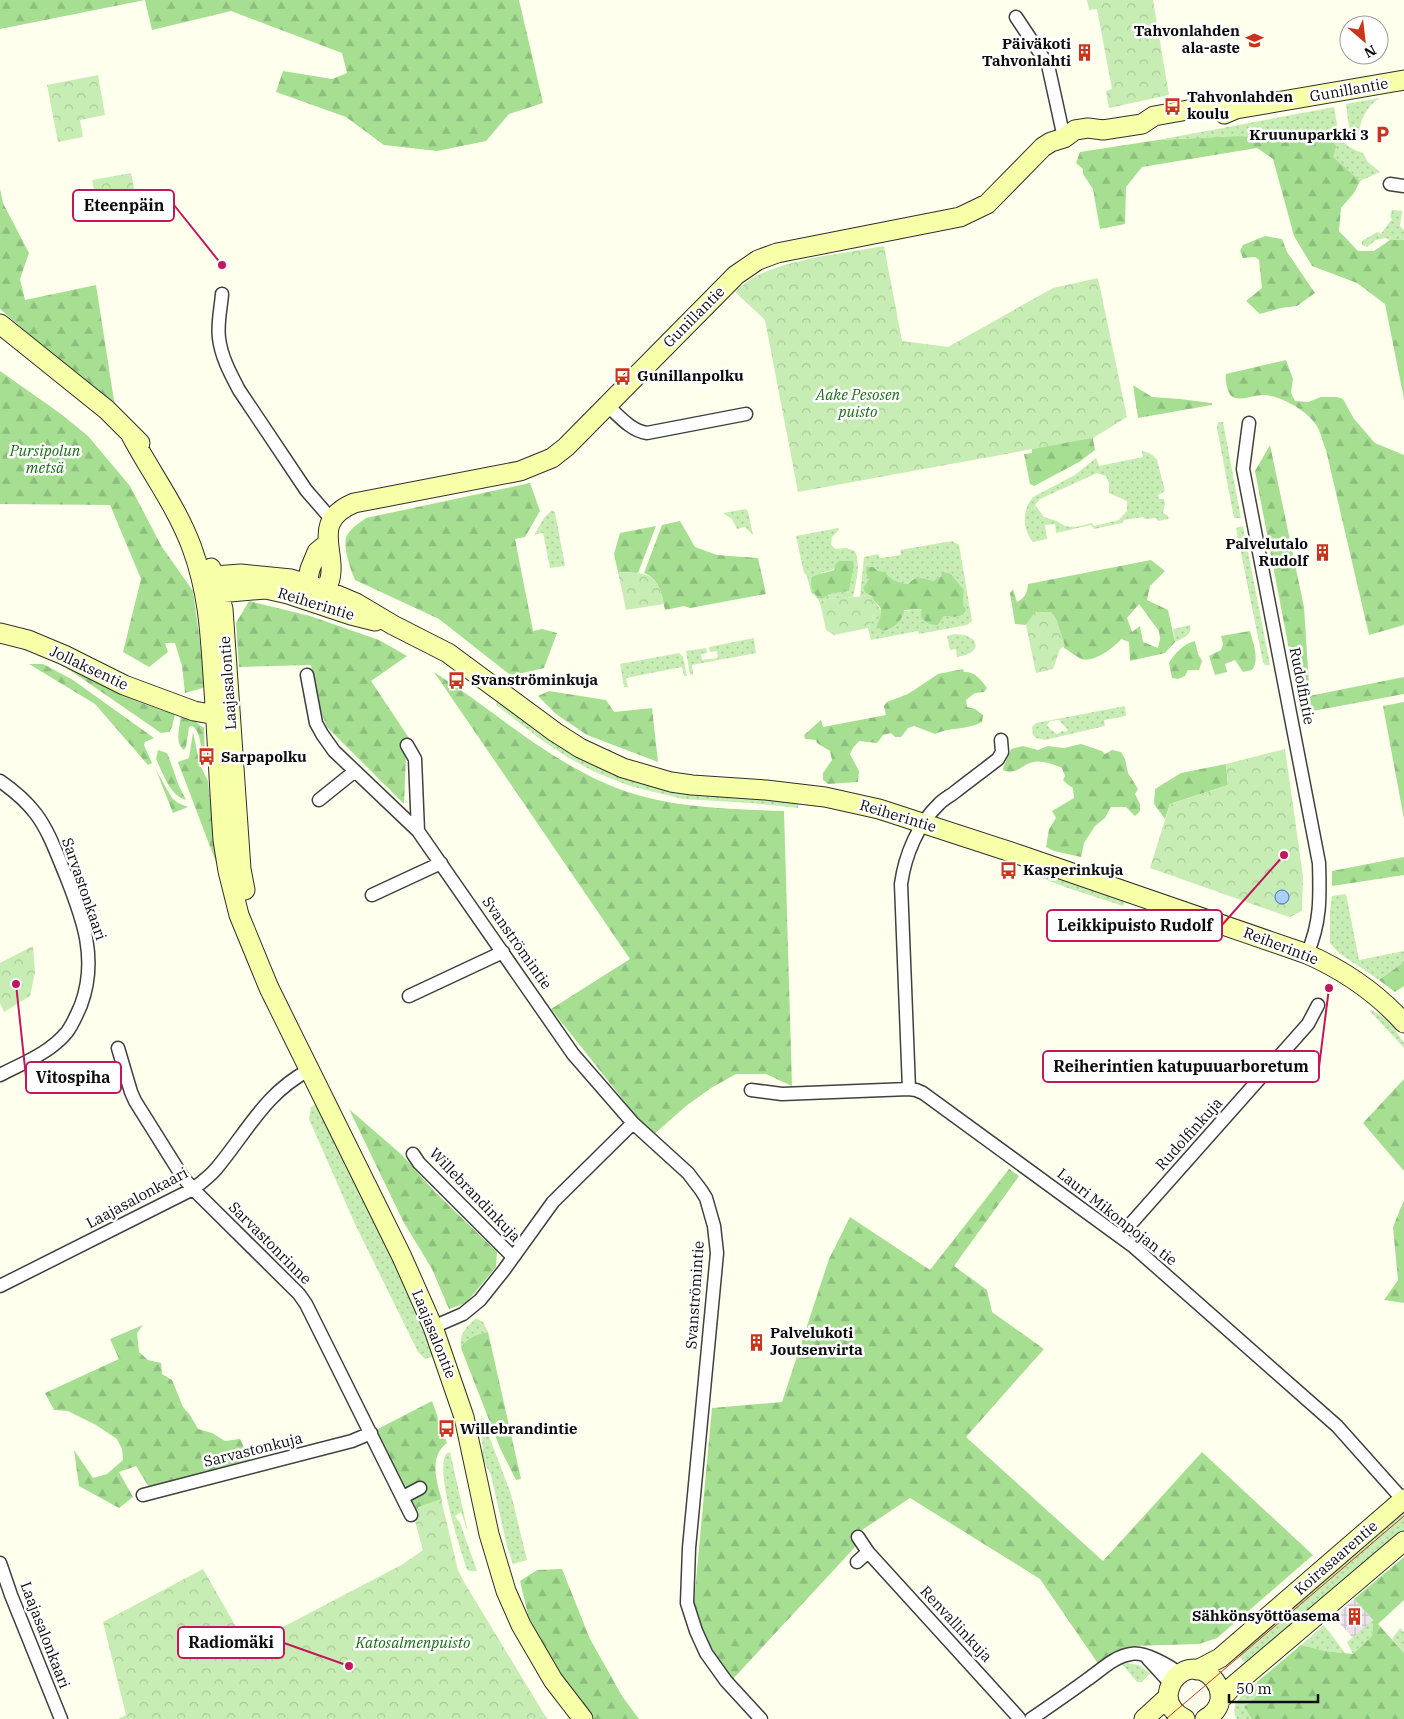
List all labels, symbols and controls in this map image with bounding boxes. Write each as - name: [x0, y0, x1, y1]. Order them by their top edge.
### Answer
- north arrow: [1339, 15, 1389, 65]
- place label: Tahvonlahden ala-aste: [1134, 21, 1240, 57]
- school or university icon: Tahvonlahden ala-aste: [1244, 30, 1264, 50]
- place label: Päiväkoti Tahvonlahti: [982, 34, 1071, 70]
- text: N: [1361, 41, 1379, 62]
- building icon: Päiväkoti Tahvonlahti: [1075, 43, 1095, 63]
- street label: Gunillantie: [1308, 73, 1390, 106]
- place label: Tahvonlahden koulu: [1187, 87, 1293, 123]
- bus stop icon: Tahvonlahden koulu: [1163, 96, 1183, 116]
- place label: Kruunuparkki 3: [1249, 125, 1369, 144]
- parking icon: Kruunuparkki 3: [1373, 125, 1393, 145]
- callout: Eteenpäin: [73, 190, 174, 221]
- text: Eteenpäin: [84, 195, 165, 215]
- street label: Gunillantie: [659, 282, 728, 351]
- bus stop icon: Gunillanpolku: [613, 366, 633, 386]
- place label: Gunillanpolku: [637, 366, 744, 385]
- park label: Aake Pesosen puisto: [815, 385, 901, 421]
- park label: Pursipolun metsä: [9, 441, 81, 477]
- place label: Palvelutalo Rudolf: [1225, 534, 1309, 570]
- building icon: Palvelutalo Rudolf: [1312, 543, 1332, 563]
- street label: Reiherintie: [276, 583, 357, 624]
- street label: Laajasalontie: [215, 635, 240, 731]
- street label: Jollaksentie: [47, 641, 131, 694]
- street label: Rudolfintie: [1286, 646, 1319, 726]
- bus stop icon: Svanströminkuja: [447, 670, 467, 690]
- place label: Svanströminkuja: [471, 670, 599, 689]
- bus stop icon: Sarpapolku: [197, 747, 217, 767]
- place label: Sarpapolku: [221, 747, 307, 766]
- street label: Reiherintie: [858, 795, 939, 836]
- street label: Sarvastonkaari: [58, 835, 111, 943]
- bus stop icon: Kasperinkuja: [999, 860, 1019, 880]
- place label: Kasperinkuja: [1023, 860, 1124, 879]
- street label: Svanströmintie: [478, 893, 556, 993]
- callout: Leikkipuisto Rudolf: [1047, 910, 1222, 941]
- text: Leikkipuisto Rudolf: [1057, 915, 1214, 935]
- street label: Reiherintie: [1241, 923, 1321, 969]
- callout: Reiherintien katupuuarboretum: [1043, 1051, 1319, 1082]
- text: Reiherintien katupuuarboretum: [1053, 1056, 1309, 1076]
- callout: Vitospiha: [26, 1062, 121, 1093]
- text: Vitospiha: [36, 1067, 110, 1087]
- street label: Rudolfinkuja: [1151, 1093, 1226, 1174]
- street label: Willebrandinkuja: [426, 1144, 525, 1246]
- street label: Laajasalonkaari: [83, 1163, 191, 1232]
- street label: Lauri Mikonpojan tie: [1053, 1164, 1181, 1269]
- street label: Sarvastonrinne: [225, 1197, 316, 1288]
- street label: Svanströmintie: [681, 1240, 708, 1350]
- street label: Laajasalontie: [408, 1287, 461, 1381]
- place label: Palvelukoti Joutsenvirta: [770, 1323, 863, 1359]
- building icon: Palvelukoti Joutsenvirta: [746, 1332, 766, 1352]
- bus stop icon: Willebrandintie: [436, 1419, 456, 1439]
- place label: Willebrandintie: [460, 1419, 577, 1438]
- street label: Sarvastonkuja: [201, 1428, 304, 1471]
- street label: Koirasaarentie: [1290, 1516, 1381, 1599]
- street label: Laajasalonkaari: [16, 1579, 75, 1691]
- street label: Renvallinkuja: [916, 1582, 996, 1666]
- place label: Sähkönsyöttöasema: [1192, 1606, 1340, 1625]
- building icon: Sähkönsyöttöasema: [1344, 1606, 1364, 1626]
- callout: Radiomäki: [178, 1627, 284, 1658]
- text: Radiomäki: [188, 1632, 274, 1652]
- park label: Katosalmenpuisto: [355, 1633, 471, 1652]
- scale bar: [1229, 1672, 1318, 1704]
- text: 50 m: [1236, 1679, 1272, 1698]

